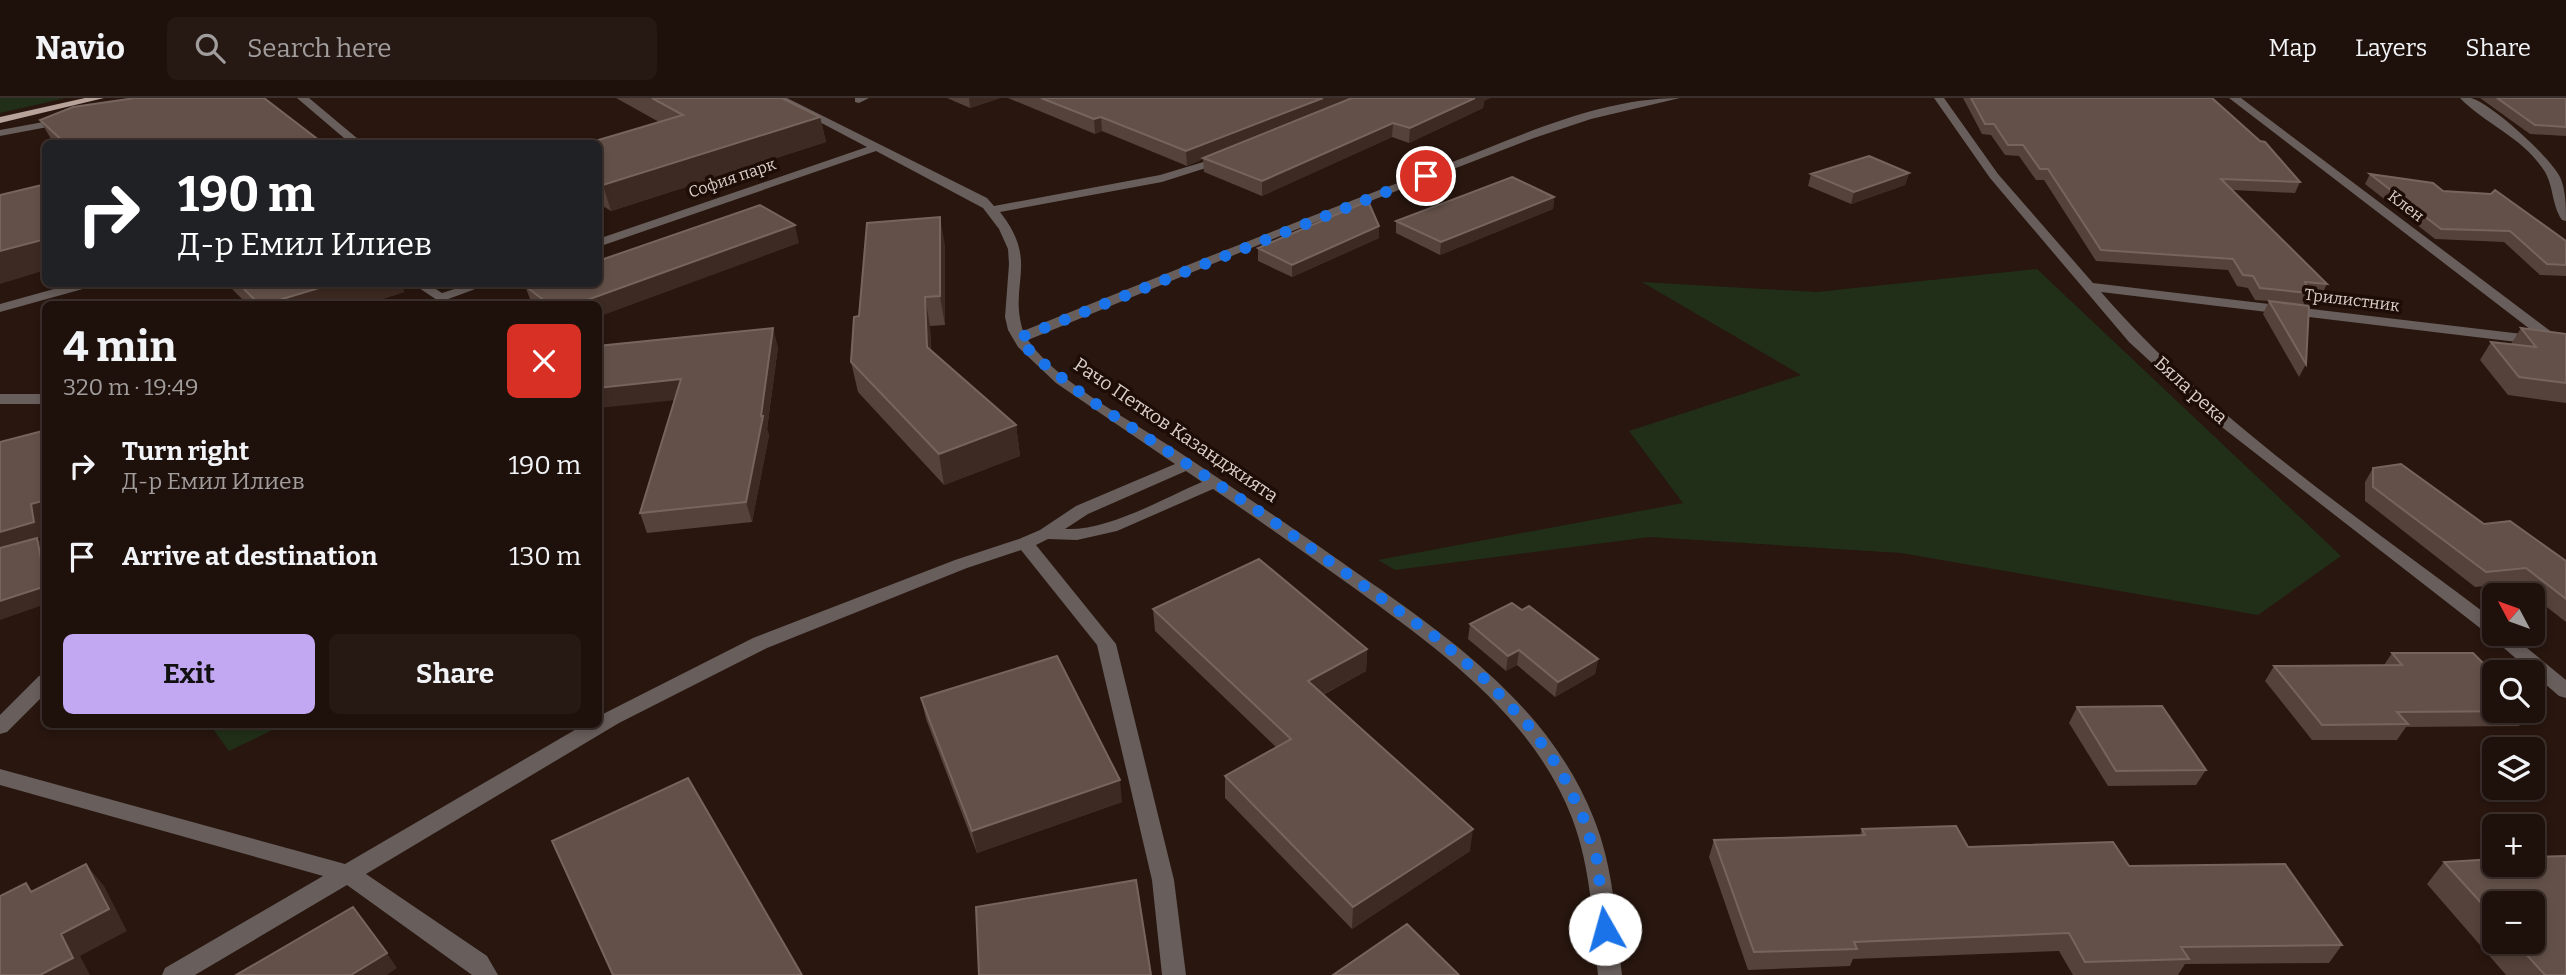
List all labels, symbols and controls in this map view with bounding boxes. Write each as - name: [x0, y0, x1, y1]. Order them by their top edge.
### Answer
- search box: [167, 17, 657, 80]
- text: Navio: [35, 28, 125, 68]
- icon: search: [191, 29, 229, 67]
- text: Search here: [247, 33, 391, 64]
- text: Map: [2269, 34, 2317, 62]
- text: Layers: [2355, 34, 2427, 62]
- text: Share: [2465, 34, 2531, 62]
- pin: [1396, 146, 1456, 206]
- street label: София парк: [686, 154, 779, 202]
- icon: arrive: [1407, 157, 1445, 195]
- text: 190 m: [178, 165, 315, 224]
- icon: right: [63, 168, 154, 259]
- street label: Клен: [2384, 186, 2428, 226]
- text: Д-р Емил Илиев: [178, 225, 432, 263]
- street label: Трилистник: [2303, 285, 2401, 315]
- text: 4 min: [63, 322, 177, 372]
- button: close: [507, 324, 581, 398]
- street label: Бяла река: [2150, 351, 2233, 429]
- street label: Рачо Петков Казанджията: [1069, 353, 1283, 507]
- text: 320 m · 19:49: [63, 373, 199, 401]
- text: Turn right: [122, 436, 249, 467]
- icon: right: [63, 447, 101, 485]
- text: 190 m: [509, 450, 581, 481]
- text: Д-р Емил Илиев: [122, 467, 305, 495]
- icon: arrive: [63, 538, 101, 576]
- text: Arrive at destination: [122, 541, 377, 572]
- text: 130 m: [509, 541, 581, 572]
- north arrow: [2482, 583, 2544, 646]
- map controls: [2482, 583, 2545, 954]
- button: Exit: [63, 634, 315, 714]
- button: Share: [329, 634, 581, 714]
- button: search: [2482, 660, 2545, 723]
- button: layers: [2482, 737, 2545, 800]
- button: +: [2482, 814, 2545, 877]
- button: −: [2482, 891, 2545, 954]
- position arrow: [1568, 892, 1642, 966]

